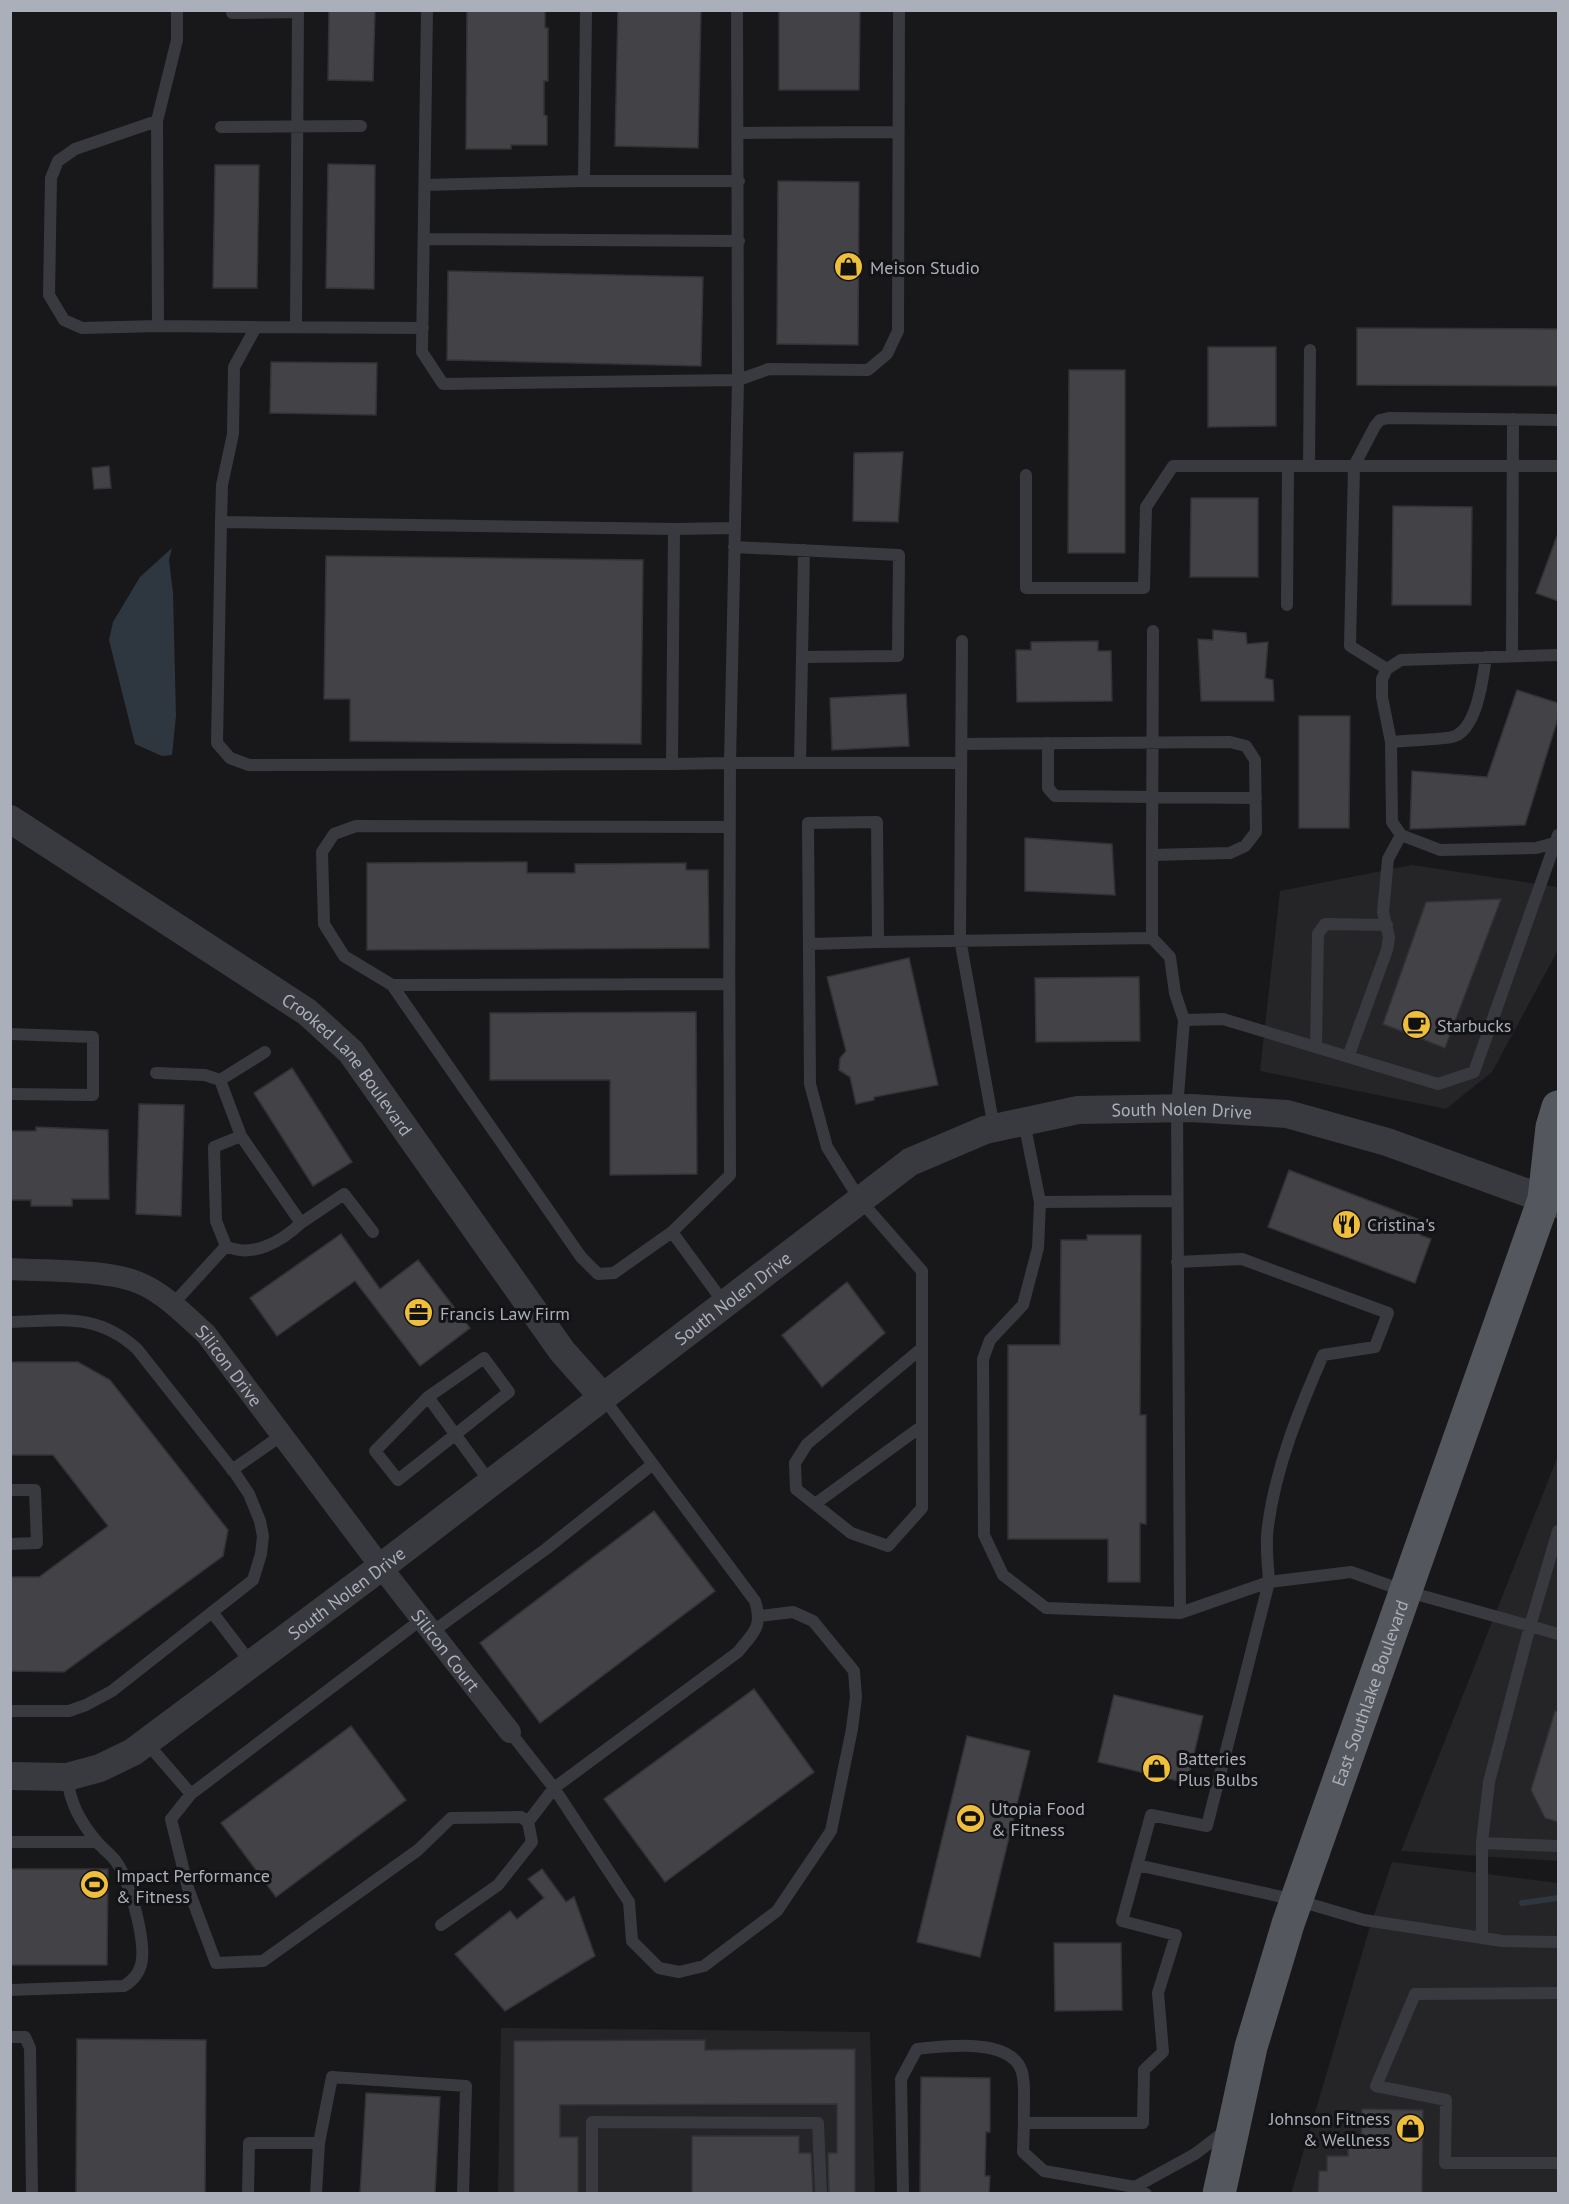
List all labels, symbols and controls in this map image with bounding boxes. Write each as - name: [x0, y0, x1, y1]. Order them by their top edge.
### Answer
- shop icon: Meison Studio: [833, 251, 865, 283]
- place label: Meison Studio: [870, 256, 980, 279]
- street label: Crooked Lane Boulevard: [278, 987, 418, 1140]
- cafe icon: Starbucks: [1400, 1009, 1432, 1041]
- place label: Starbucks: [1437, 1014, 1511, 1037]
- street label: South Nolen Drive: [1111, 1096, 1253, 1123]
- restaurant icon: Cristina's: [1330, 1208, 1362, 1240]
- place label: Cristina's: [1367, 1213, 1435, 1236]
- street label: South Nolen Drive: [670, 1246, 795, 1350]
- office icon: Francis Law Firm: [403, 1297, 435, 1329]
- place label: Francis Law Firm: [440, 1302, 570, 1325]
- street label: Silicon Drive: [191, 1319, 268, 1411]
- street label: South Nolen Drive: [283, 1541, 410, 1644]
- street label: East Southlake Boulevard: [1326, 1597, 1413, 1789]
- street label: Silicon Court: [407, 1604, 485, 1696]
- place label: Batteries Plus Bulbs: [1178, 1747, 1258, 1791]
- shop icon: Batteries Plus Bulbs: [1141, 1752, 1173, 1784]
- place label: Utopia Food & Fitness: [991, 1797, 1085, 1841]
- sports icon: Utopia Food & Fitness: [954, 1802, 986, 1834]
- place label: Impact Performance & Fitness: [116, 1864, 270, 1908]
- sports icon: Impact Performance & Fitness: [79, 1869, 111, 1901]
- place label: Johnson Fitness & Wellness: [1268, 2107, 1390, 2151]
- shop icon: Johnson Fitness & Wellness: [1395, 2112, 1427, 2144]

